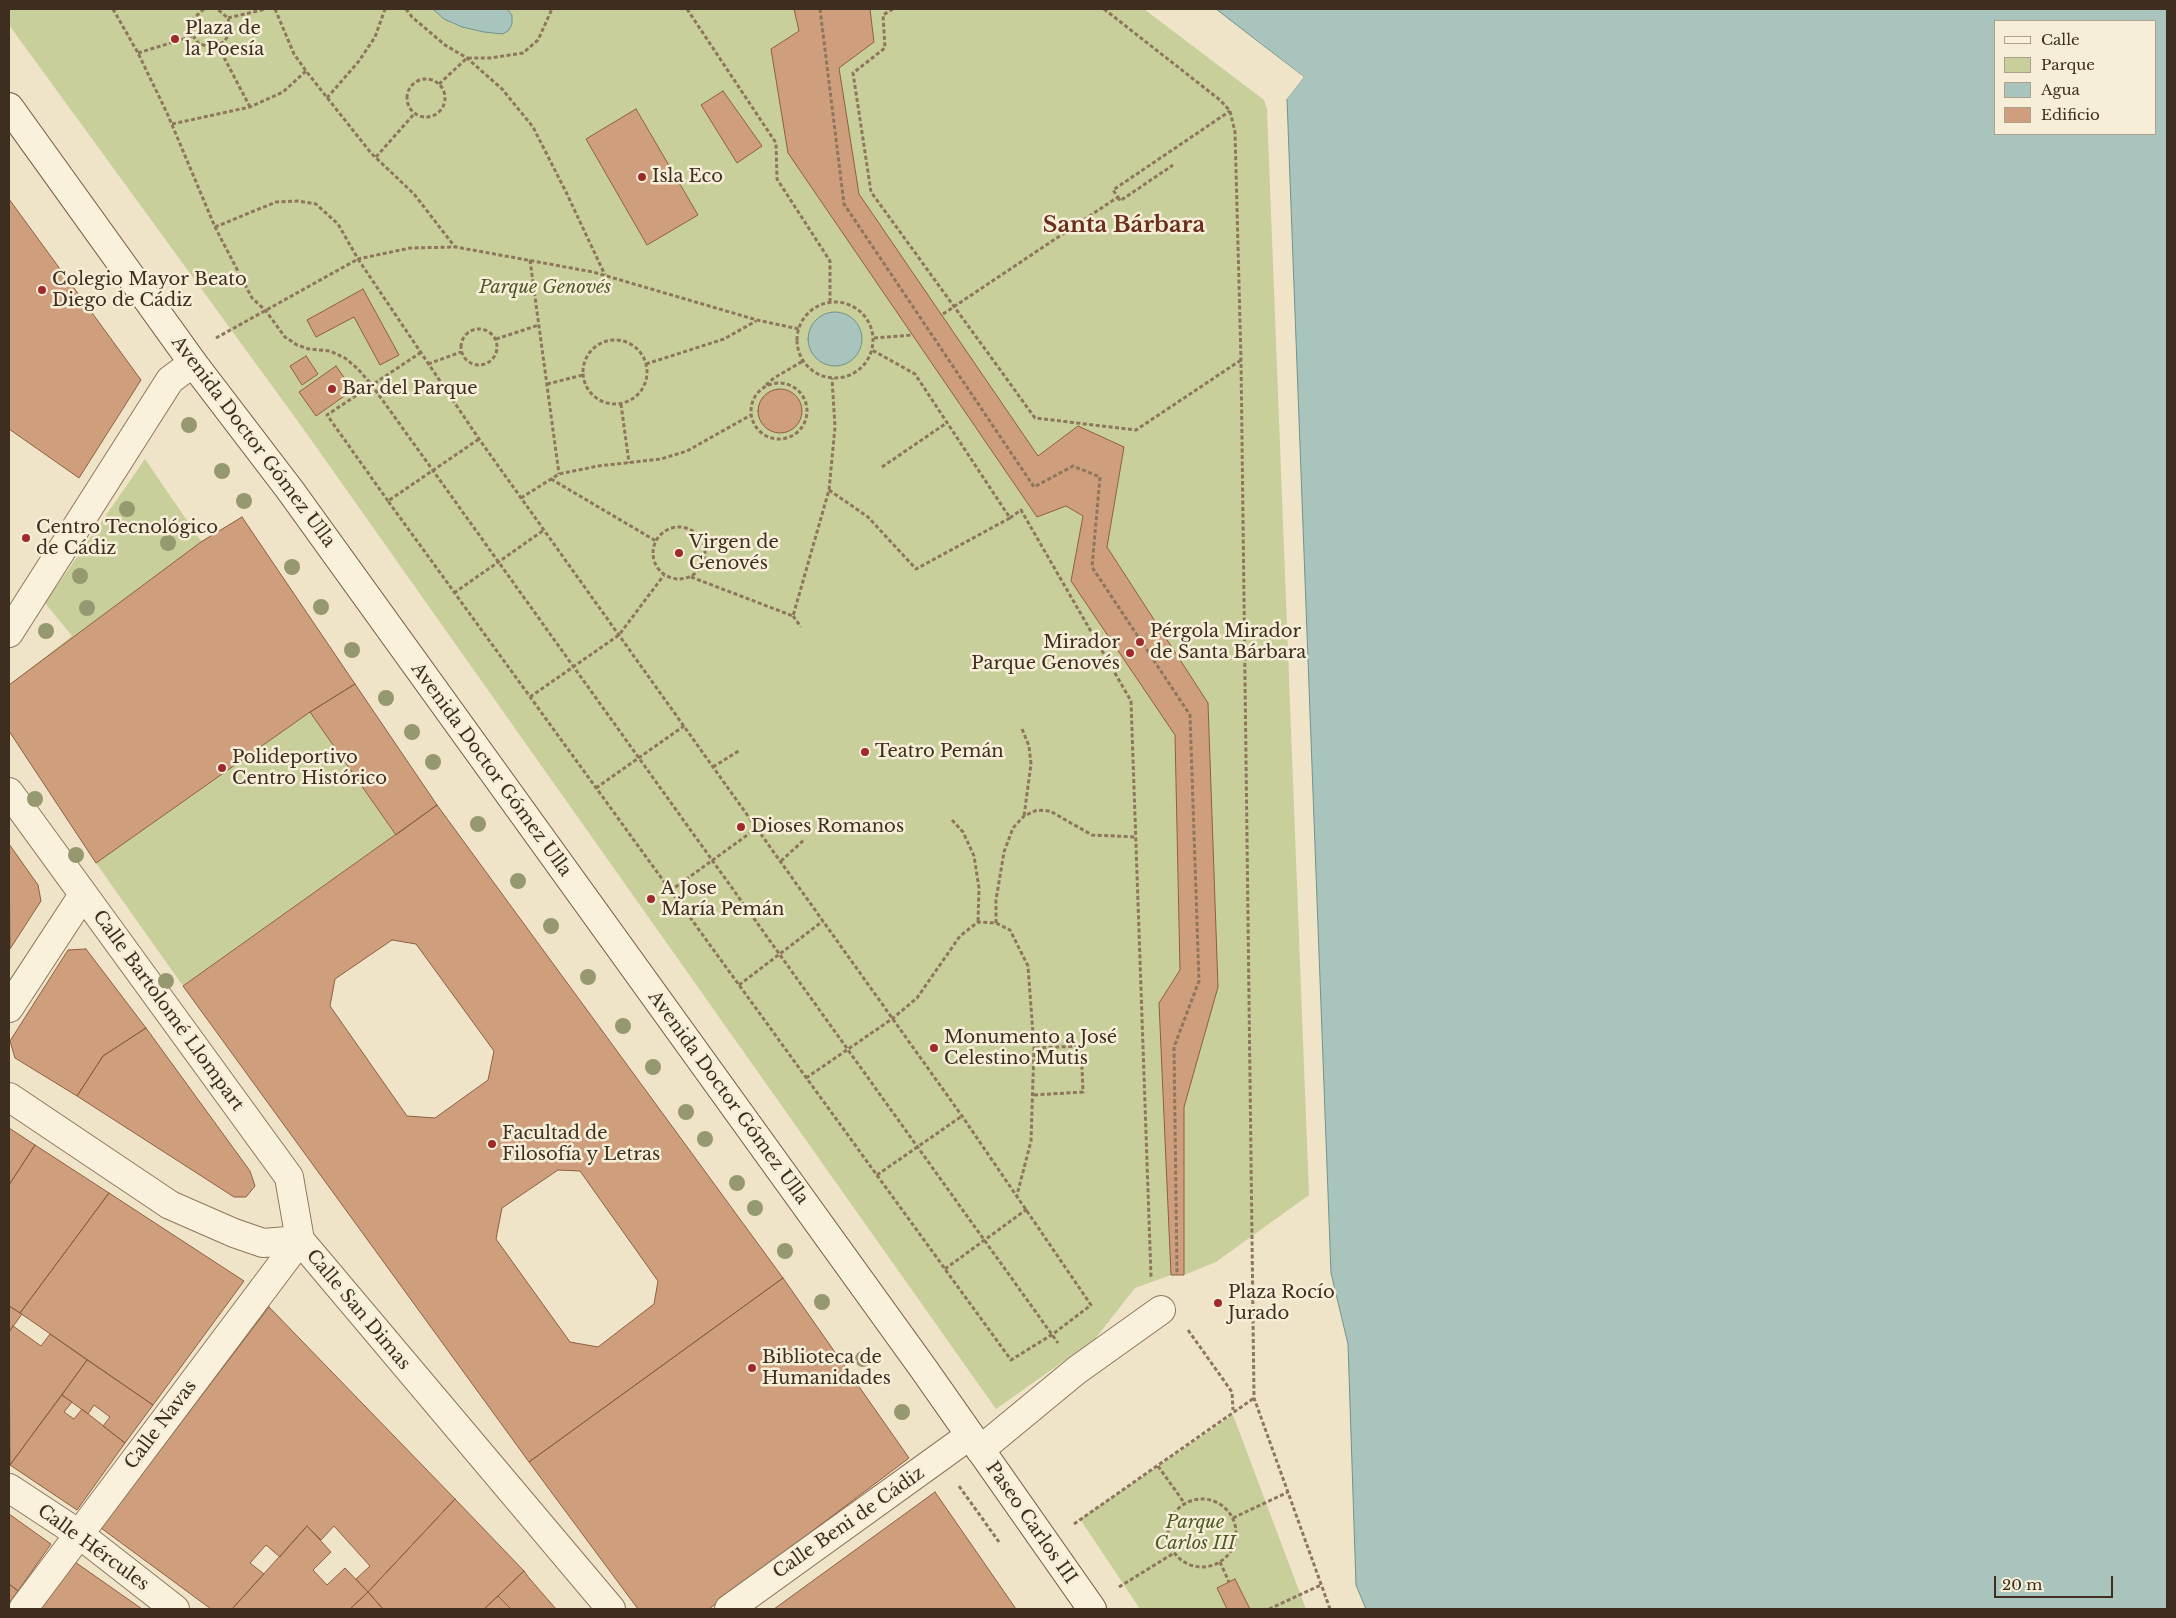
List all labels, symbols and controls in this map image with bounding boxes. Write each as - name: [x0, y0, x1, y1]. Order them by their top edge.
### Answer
- place label: Plaza de la Poesía: [185, 18, 264, 60]
- legend: [1994, 20, 2156, 135]
- text: Calle: [2041, 30, 2080, 49]
- marker: Plaza de la Poesía: [169, 33, 181, 45]
- text: Parque: [2041, 55, 2095, 74]
- text: Agua: [2041, 80, 2080, 99]
- text: Edificio: [2041, 105, 2100, 124]
- place label: Isla Eco: [652, 166, 723, 188]
- marker: Isla Eco: [636, 171, 648, 183]
- district label: Santa Bárbara: [1043, 213, 1205, 239]
- place label: Colegio Mayor Beato Diego de Cádiz: [52, 269, 247, 312]
- park label: Parque Genovés: [479, 277, 611, 299]
- marker: Colegio Mayor Beato Diego de Cádiz: [36, 284, 48, 296]
- street label: Avenida Doctor Gómez Ulla: [167, 332, 339, 552]
- place label: Bar del Parque: [342, 378, 478, 400]
- marker: Bar del Parque: [326, 383, 338, 395]
- place label: Centro Tecnológico de Cádiz: [36, 517, 218, 560]
- marker: Centro Tecnológico de Cádiz: [20, 532, 32, 544]
- place label: Virgen de Genovés: [689, 532, 779, 574]
- marker: Virgen de Genovés: [673, 547, 685, 559]
- place label: Pérgola Mirador de Santa Bárbara: [1150, 621, 1306, 664]
- place label: Mirador Parque Genovés: [971, 632, 1120, 674]
- marker: Pérgola Mirador de Santa Bárbara: [1134, 636, 1146, 648]
- marker: Mirador Parque Genovés: [1124, 647, 1136, 659]
- street label: Avenida Doctor Gómez Ulla: [406, 659, 576, 881]
- place label: Teatro Pemán: [875, 741, 1004, 763]
- marker: Teatro Pemán: [859, 746, 871, 758]
- place label: Polideportivo Centro Histórico: [232, 747, 387, 790]
- marker: Polideportivo Centro Histórico: [216, 762, 228, 774]
- place label: Dioses Romanos: [751, 816, 904, 838]
- marker: Dioses Romanos: [735, 821, 747, 833]
- place label: A Jose María Pemán: [661, 878, 784, 921]
- marker: A Jose María Pemán: [645, 893, 657, 905]
- street label: Calle Bartolomé Llompart: [88, 907, 248, 1115]
- street label: Avenida Doctor Gómez Ulla: [643, 987, 813, 1209]
- place label: Monumento a José Celestino Mutis: [944, 1027, 1117, 1070]
- marker: Monumento a José Celestino Mutis: [928, 1042, 940, 1054]
- place label: Facultad de Filosofía y Letras: [502, 1123, 660, 1166]
- marker: Facultad de Filosofía y Letras: [486, 1138, 498, 1150]
- street label: Calle San Dimas: [301, 1246, 415, 1374]
- place label: Plaza Rocío Jurado: [1228, 1282, 1335, 1325]
- marker: Plaza Rocío Jurado: [1212, 1297, 1224, 1309]
- place label: Biblioteca de Humanidades: [762, 1347, 891, 1390]
- marker: Biblioteca de Humanidades: [746, 1362, 758, 1374]
- street label: Calle Navas: [121, 1376, 201, 1474]
- street label: Paseo Carlos III: [981, 1458, 1081, 1588]
- street label: Calle Beni de Cádiz: [769, 1463, 929, 1583]
- street label: Calle Hércules: [33, 1500, 153, 1596]
- park label: Parque Carlos III: [1154, 1512, 1236, 1555]
- scale bar: [1996, 1566, 2115, 1598]
- text: 20 m: [2002, 1575, 2042, 1594]

